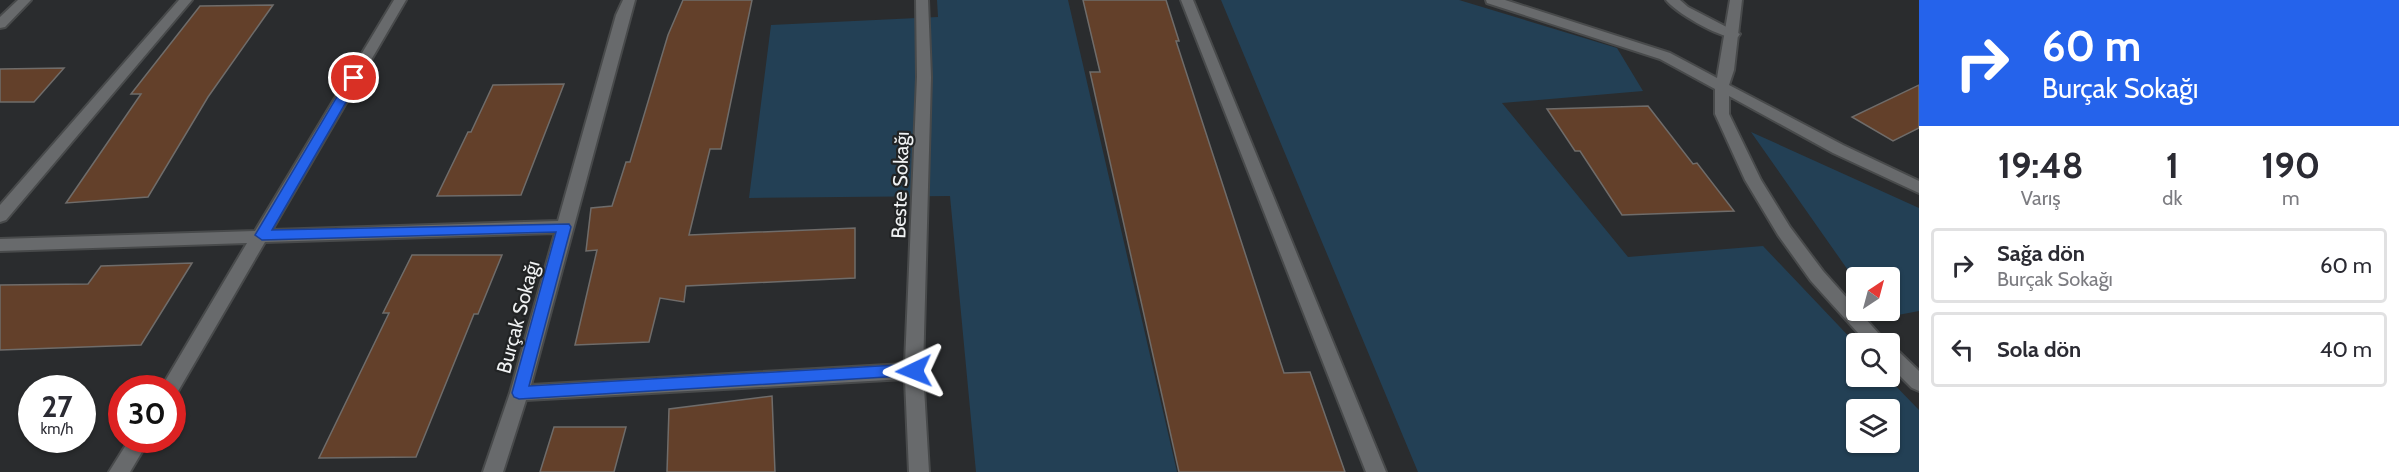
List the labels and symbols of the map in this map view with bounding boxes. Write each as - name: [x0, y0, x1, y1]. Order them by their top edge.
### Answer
- pin: [328, 52, 379, 103]
- street label: Beste Sokağı: [886, 131, 914, 239]
- street label: Burçak Sokağı: [491, 258, 545, 376]
- north arrow: [1846, 267, 1900, 321]
- position arrow: [882, 339, 946, 403]
- speed limit sign: 30: [108, 375, 186, 453]

